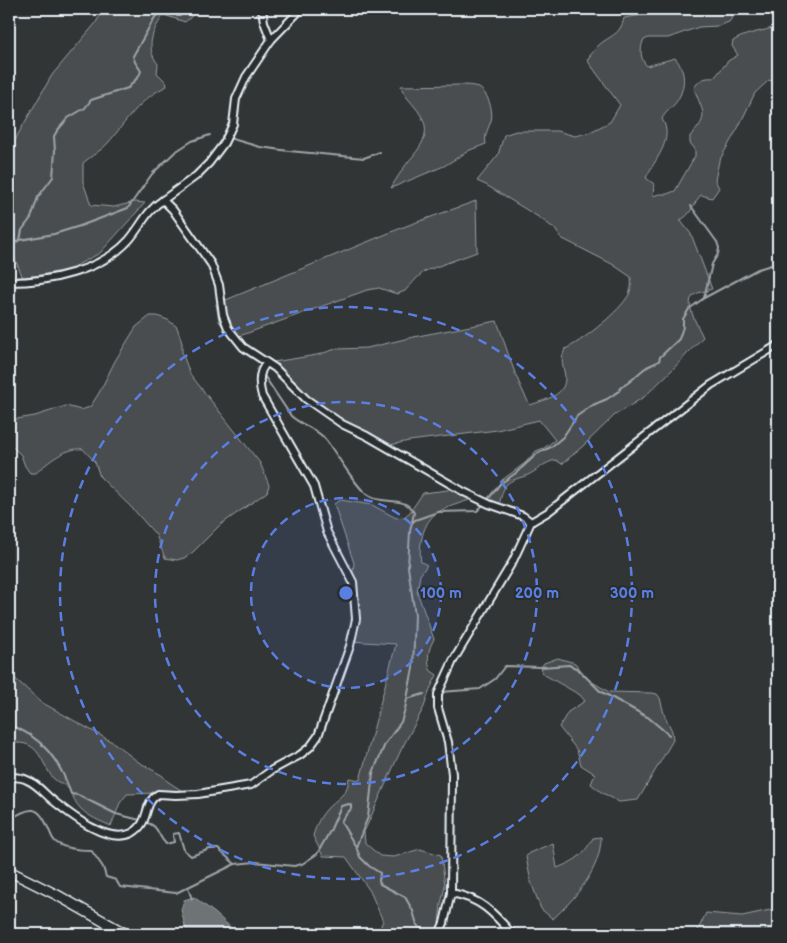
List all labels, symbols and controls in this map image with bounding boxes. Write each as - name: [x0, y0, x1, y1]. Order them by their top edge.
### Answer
- centre of rings: [337, 584, 355, 602]
- text: 100 m: [420, 584, 462, 603]
- text: 200 m: [515, 584, 559, 603]
- text: 300 m: [610, 584, 654, 603]

